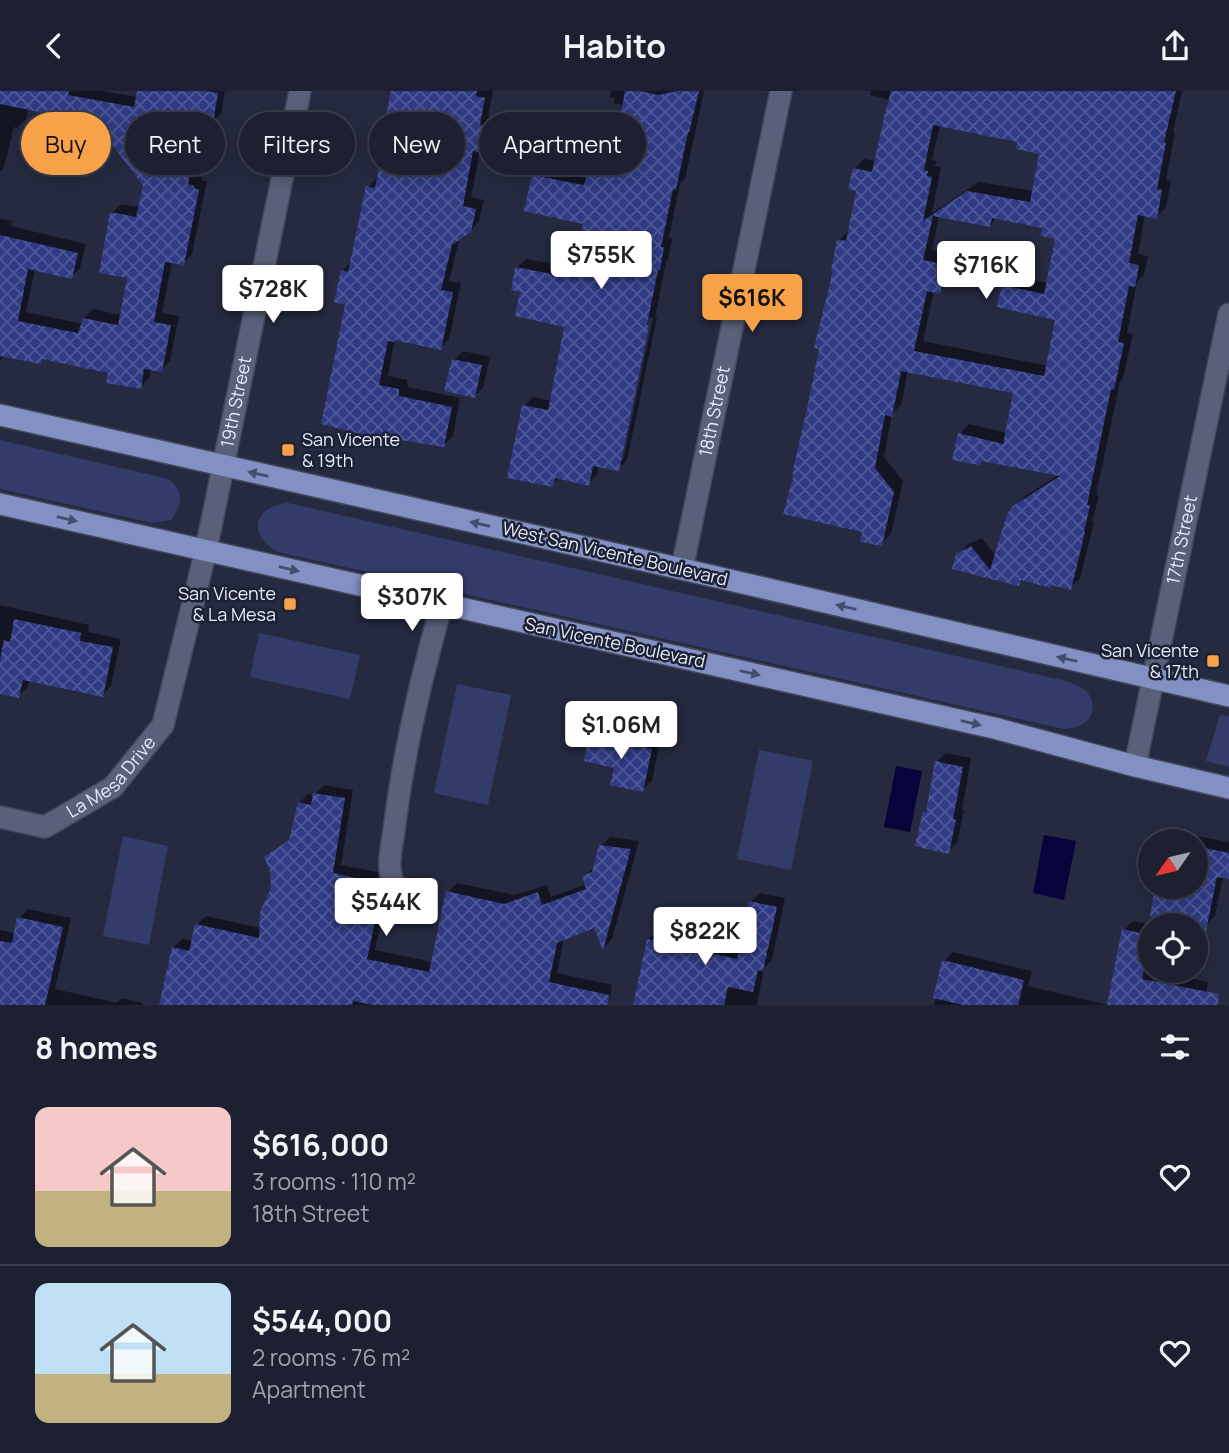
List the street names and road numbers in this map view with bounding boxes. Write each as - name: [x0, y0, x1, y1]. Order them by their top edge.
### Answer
- street label: 19th Street: [214, 354, 256, 450]
- street label: 18th Street: [693, 364, 735, 459]
- street label: 17th Street: [1160, 493, 1202, 586]
- street label: West San Vicente Boulevard: [500, 515, 730, 591]
- street label: San Vicente Boulevard: [523, 611, 708, 673]
- street label: La Mesa Drive: [62, 731, 160, 823]

